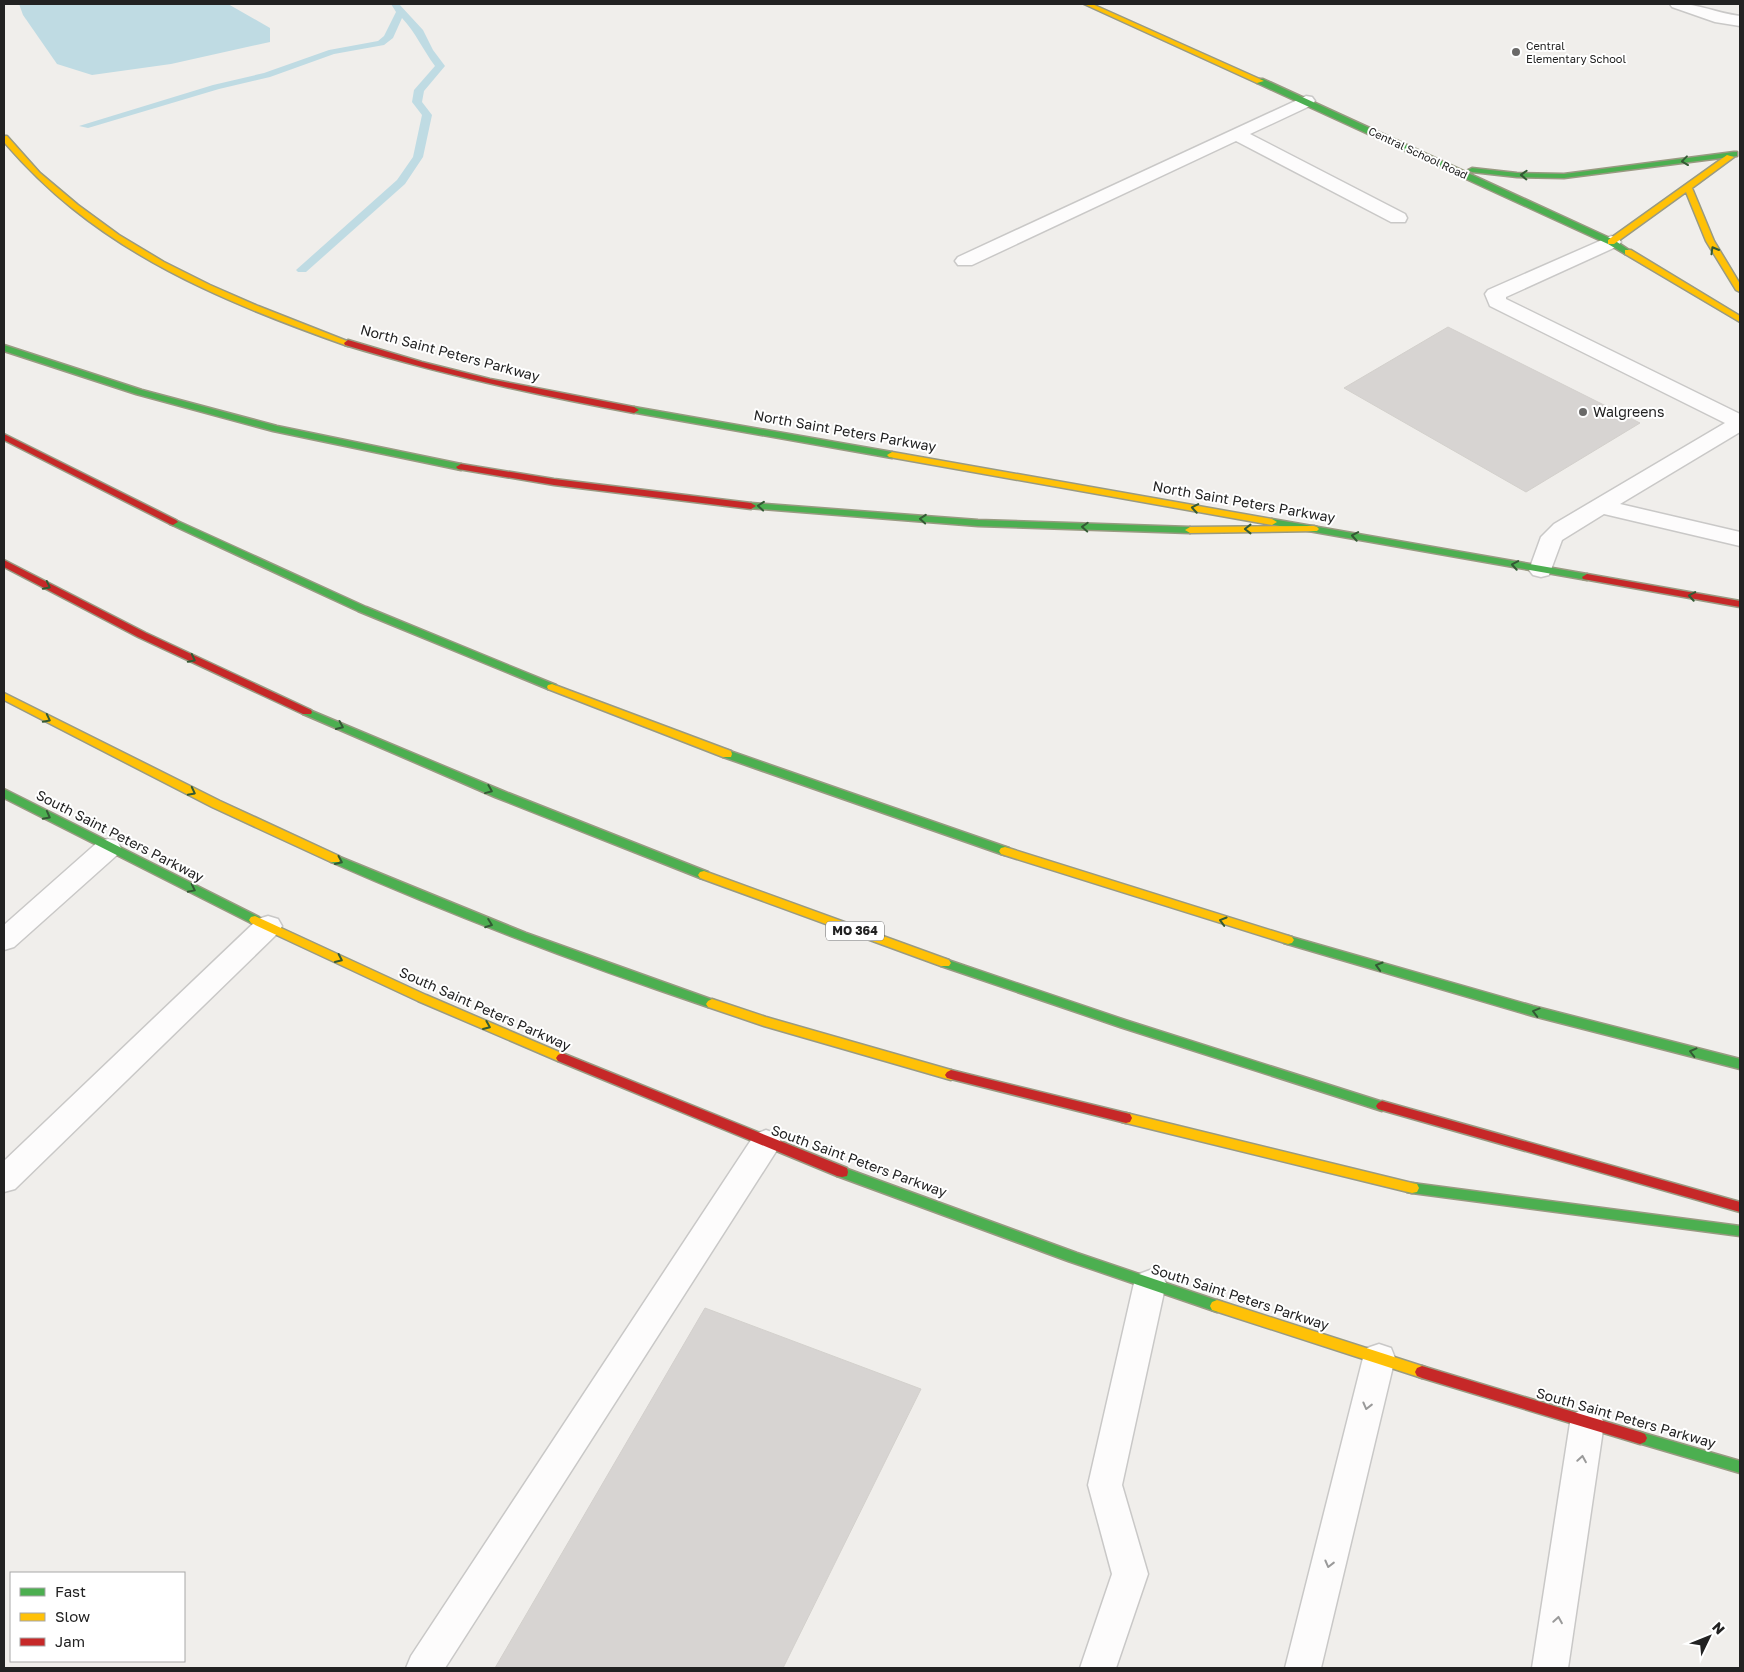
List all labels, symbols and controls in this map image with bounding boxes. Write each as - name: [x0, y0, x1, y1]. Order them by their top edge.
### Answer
- place label: Central Elementary School: [1526, 39, 1626, 65]
- marker: Central Elementary School: [1510, 46, 1522, 58]
- street label: Central School Road: [1367, 124, 1470, 181]
- one-way arrow: [1681, 155, 1689, 166]
- one-way arrow: [1520, 169, 1528, 180]
- one-way arrow: [1710, 246, 1720, 255]
- street label: North Saint Peters Parkway: [359, 320, 542, 385]
- place label: Walgreens: [1593, 403, 1664, 420]
- street label: North Saint Peters Parkway: [753, 406, 938, 455]
- marker: Walgreens: [1577, 406, 1589, 418]
- street label: North Saint Peters Parkway: [1152, 477, 1337, 526]
- one-way arrow: [757, 501, 765, 512]
- one-way arrow: [1190, 504, 1199, 514]
- one-way arrow: [919, 514, 927, 525]
- one-way arrow: [1081, 522, 1089, 533]
- one-way arrow: [1243, 524, 1251, 534]
- one-way arrow: [1350, 532, 1359, 542]
- one-way arrow: [1510, 561, 1519, 571]
- one-way arrow: [41, 580, 50, 590]
- one-way arrow: [1688, 591, 1697, 601]
- one-way arrow: [187, 653, 196, 663]
- one-way arrow: [42, 712, 51, 723]
- one-way arrow: [335, 720, 344, 731]
- one-way arrow: [484, 784, 493, 794]
- street label: South Saint Peters Parkway: [34, 786, 207, 885]
- one-way arrow: [187, 786, 196, 796]
- one-way arrow: [41, 810, 50, 820]
- one-way arrow: [334, 855, 343, 866]
- one-way arrow: [187, 883, 196, 893]
- one-way arrow: [1220, 916, 1228, 926]
- one-way arrow: [484, 918, 493, 928]
- road number: MO 364: [826, 921, 884, 940]
- one-way arrow: [334, 953, 343, 963]
- one-way arrow: [1376, 962, 1384, 972]
- street label: South Saint Peters Parkway: [397, 963, 574, 1054]
- one-way arrow: [1532, 1007, 1540, 1017]
- one-way arrow: [482, 1020, 491, 1031]
- one-way arrow: [1689, 1047, 1698, 1057]
- street label: South Saint Peters Parkway: [769, 1121, 950, 1200]
- street label: South Saint Peters Parkway: [1149, 1260, 1331, 1333]
- street label: South Saint Peters Parkway: [1534, 1384, 1718, 1451]
- one-way arrow: [1362, 1401, 1373, 1410]
- one-way arrow: [1576, 1455, 1586, 1464]
- one-way arrow: [1324, 1559, 1335, 1568]
- legend: [10, 1572, 185, 1662]
- text: Fast: [55, 1582, 86, 1600]
- text: Slow: [55, 1607, 90, 1625]
- north arrow: [1684, 1612, 1734, 1662]
- one-way arrow: [1552, 1616, 1562, 1624]
- text: N: [1709, 1618, 1729, 1637]
- text: Jam: [55, 1632, 85, 1650]

